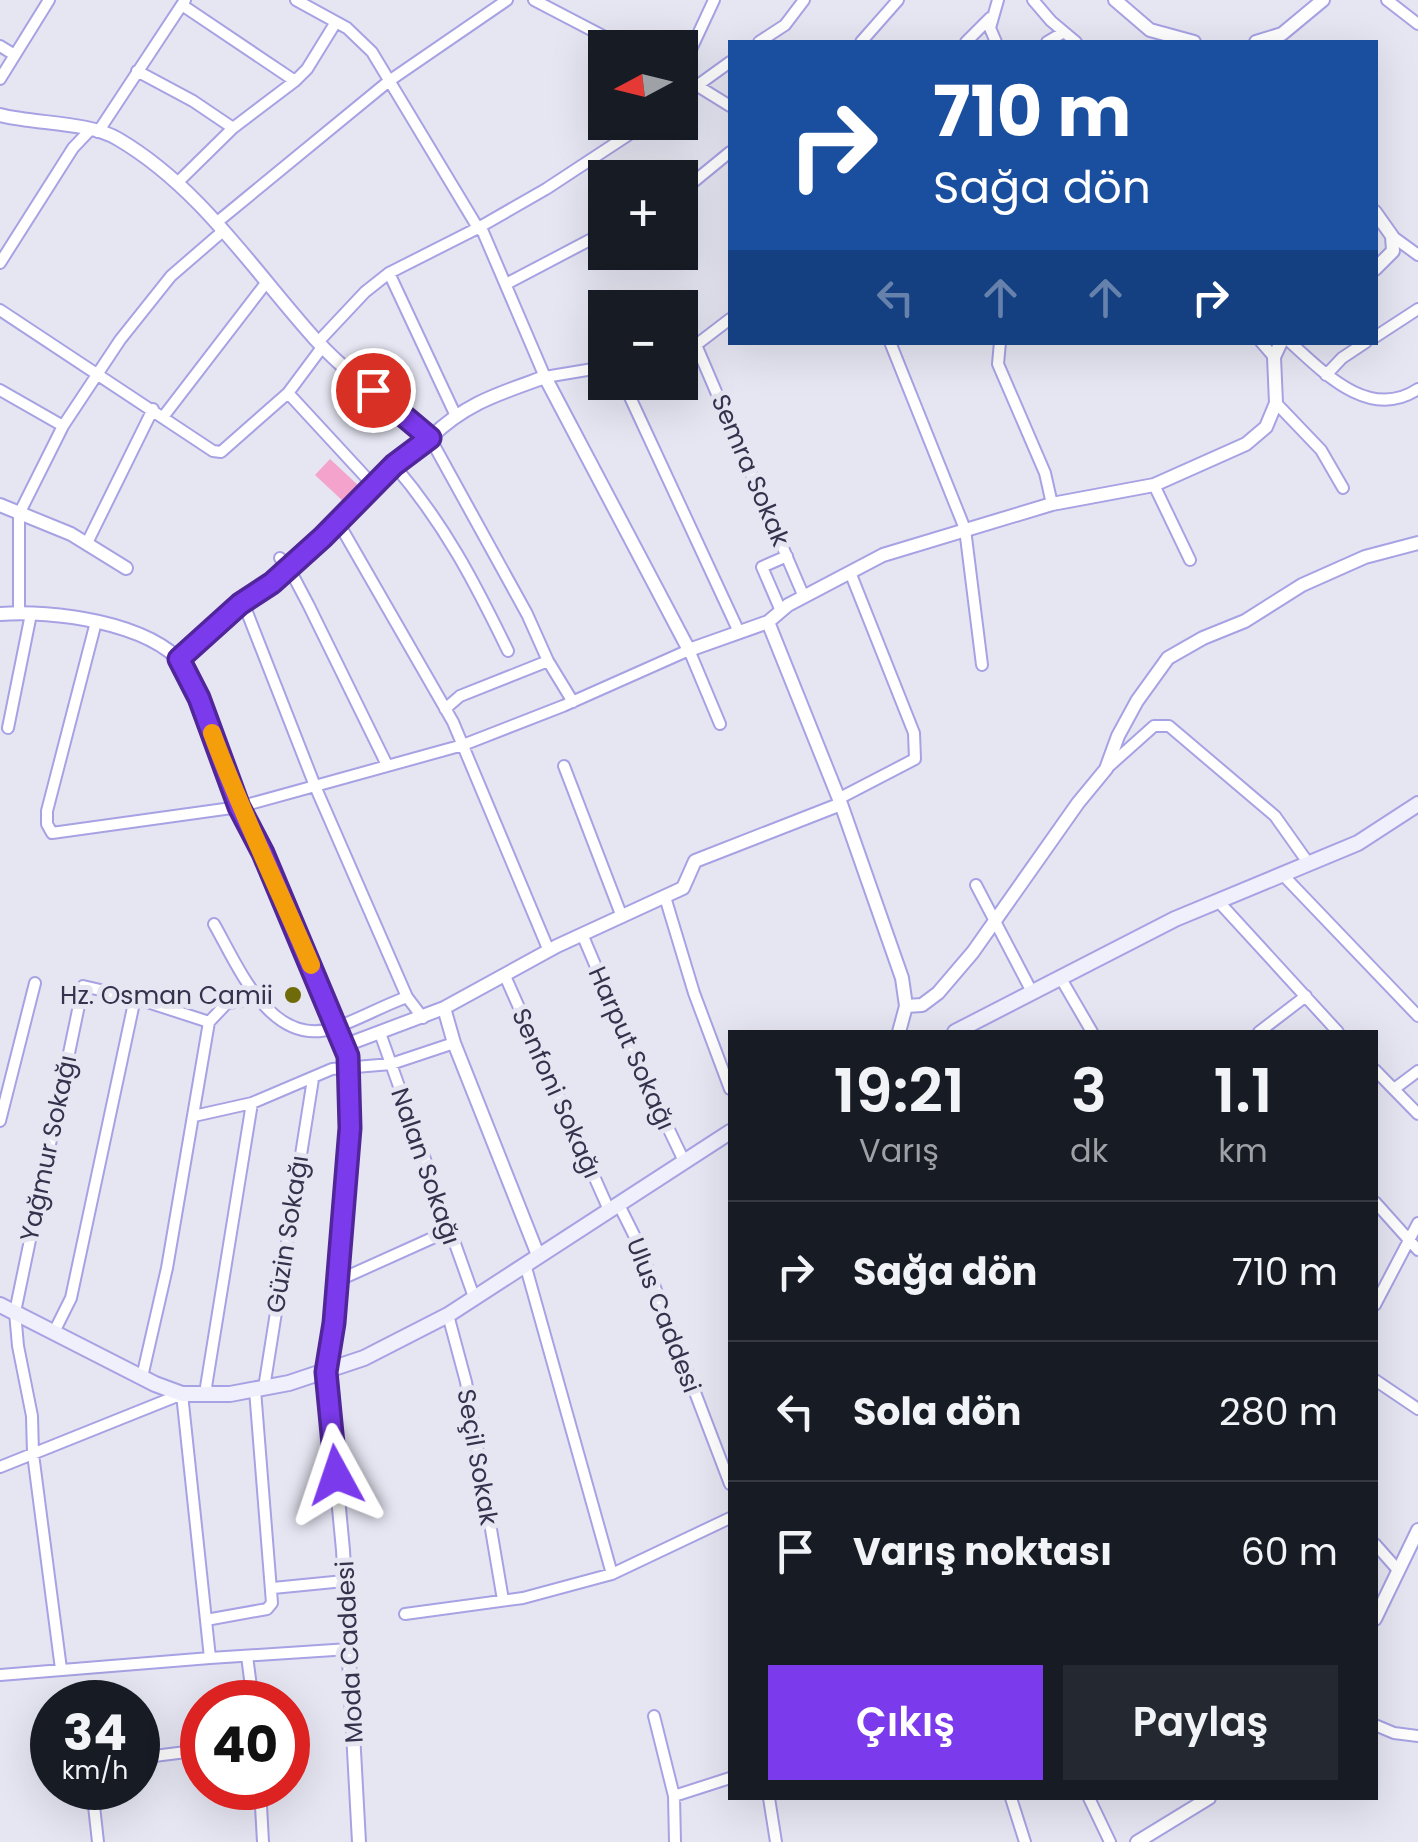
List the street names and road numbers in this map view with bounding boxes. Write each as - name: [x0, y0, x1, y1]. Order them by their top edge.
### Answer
- street label: Semra Sokak: [703, 389, 798, 552]
- street label: Harput Sokağı: [580, 961, 683, 1136]
- street label: Senfoni Sokağı: [503, 1003, 610, 1184]
- street label: Yağmur Sokağı: [12, 1052, 85, 1244]
- street label: Nalan Sokağı: [382, 1083, 469, 1249]
- street label: Güzin Sokağı: [258, 1153, 317, 1315]
- street label: Ulus Caddesi: [618, 1233, 709, 1398]
- street label: Seçil Sokak: [448, 1386, 507, 1528]
- street label: Moda Caddesi: [327, 1560, 372, 1744]

